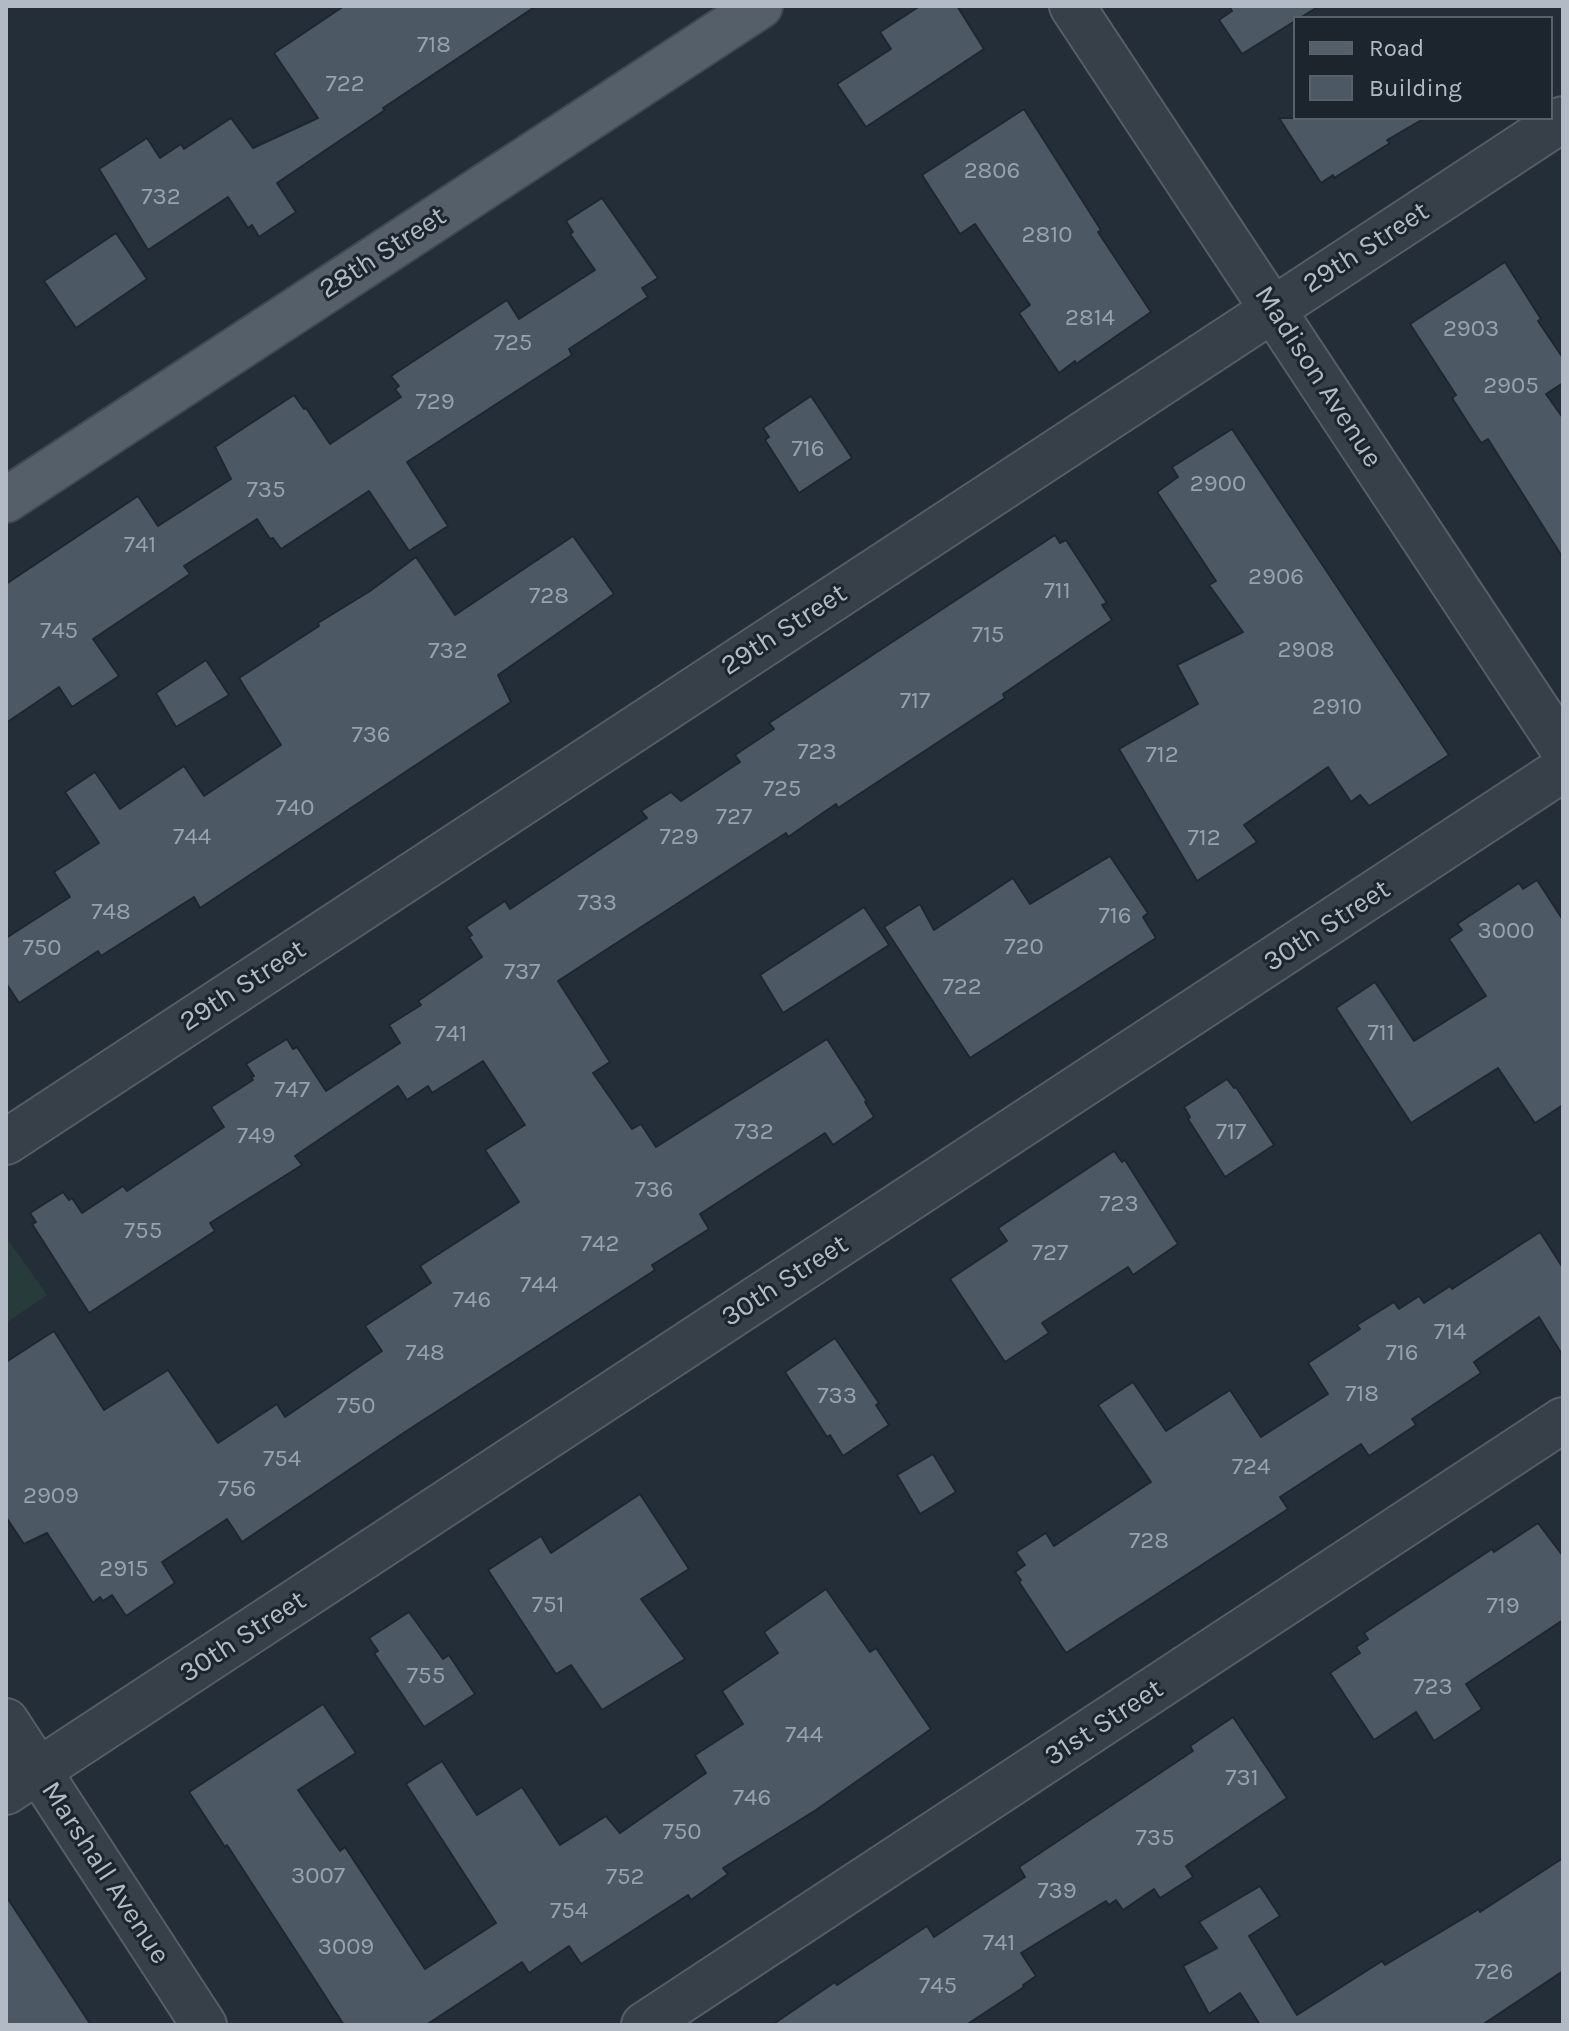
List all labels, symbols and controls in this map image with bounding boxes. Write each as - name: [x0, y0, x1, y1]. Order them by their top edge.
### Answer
- legend: [1293, 16, 1553, 120]
- house number: 718: [417, 31, 451, 59]
- text: Road: [1369, 34, 1424, 62]
- house number: 722: [325, 70, 365, 98]
- text: Building: [1369, 74, 1462, 102]
- house number: 2806: [964, 157, 1020, 185]
- house number: 732: [141, 183, 181, 211]
- street label: 29th Street: [1297, 195, 1435, 301]
- street label: 28th Street: [313, 200, 453, 306]
- house number: 2810: [1022, 221, 1072, 249]
- street label: Madison Avenue: [1247, 280, 1389, 474]
- house number: 2814: [1065, 304, 1115, 332]
- house number: 2903: [1443, 315, 1499, 343]
- house number: 725: [494, 329, 532, 357]
- house number: 2905: [1483, 372, 1539, 400]
- house number: 729: [415, 388, 455, 416]
- house number: 716: [792, 435, 824, 463]
- house number: 2900: [1190, 470, 1246, 498]
- house number: 735: [247, 476, 285, 504]
- house number: 741: [124, 531, 156, 559]
- house number: 2906: [1248, 563, 1304, 591]
- street label: 29th Street: [715, 577, 853, 683]
- house number: 711: [1043, 577, 1071, 605]
- house number: 728: [529, 582, 569, 610]
- house number: 745: [40, 617, 78, 645]
- house number: 715: [972, 621, 1004, 649]
- house number: 2908: [1278, 636, 1334, 664]
- house number: 732: [428, 637, 468, 665]
- house number: 717: [900, 687, 930, 715]
- house number: 2910: [1312, 693, 1362, 721]
- house number: 736: [351, 721, 391, 749]
- house number: 723: [797, 738, 837, 766]
- house number: 712: [1145, 741, 1179, 769]
- house number: 725: [763, 775, 801, 803]
- house number: 740: [276, 794, 314, 822]
- house number: 727: [716, 803, 752, 831]
- house number: 744: [173, 823, 211, 851]
- house number: 729: [659, 823, 699, 851]
- house number: 712: [1187, 824, 1221, 852]
- street label: 30th Street: [1257, 873, 1397, 979]
- house number: 733: [577, 889, 617, 917]
- house number: 748: [91, 898, 131, 926]
- house number: 716: [1099, 902, 1131, 930]
- house number: 3000: [1478, 917, 1534, 945]
- street label: 29th Street: [174, 933, 312, 1039]
- house number: 720: [1004, 933, 1044, 961]
- house number: 750: [22, 934, 62, 962]
- house number: 737: [504, 958, 540, 986]
- house number: 722: [942, 973, 982, 1001]
- house number: 711: [1367, 1019, 1395, 1047]
- house number: 741: [435, 1020, 467, 1048]
- house number: 747: [274, 1076, 310, 1104]
- house number: 732: [734, 1118, 774, 1146]
- house number: 717: [1216, 1118, 1246, 1146]
- house number: 749: [237, 1122, 275, 1150]
- house number: 736: [634, 1176, 674, 1204]
- house number: 723: [1099, 1190, 1139, 1218]
- house number: 755: [124, 1217, 162, 1245]
- street label: 30th Street: [715, 1228, 855, 1334]
- house number: 742: [581, 1230, 619, 1258]
- house number: 727: [1032, 1239, 1068, 1267]
- house number: 744: [520, 1271, 558, 1299]
- house number: 746: [453, 1286, 491, 1314]
- house number: 714: [1434, 1318, 1466, 1346]
- house number: 748: [405, 1339, 445, 1367]
- house number: 716: [1386, 1339, 1418, 1367]
- house number: 718: [1345, 1380, 1379, 1408]
- house number: 733: [817, 1382, 857, 1410]
- house number: 750: [336, 1392, 376, 1420]
- house number: 754: [263, 1445, 301, 1473]
- house number: 724: [1232, 1453, 1270, 1481]
- house number: 756: [218, 1475, 256, 1503]
- house number: 2909: [23, 1482, 79, 1510]
- house number: 728: [1129, 1527, 1169, 1555]
- house number: 2915: [99, 1555, 149, 1583]
- street label: 30th Street: [173, 1584, 313, 1690]
- house number: 751: [532, 1591, 564, 1619]
- house number: 719: [1486, 1592, 1520, 1620]
- house number: 755: [407, 1662, 445, 1690]
- street label: 31st Street: [1038, 1672, 1170, 1774]
- house number: 723: [1413, 1673, 1453, 1701]
- house number: 744: [785, 1721, 823, 1749]
- house number: 731: [1225, 1764, 1259, 1792]
- street label: Marshall Avenue: [34, 1775, 176, 1971]
- house number: 746: [733, 1784, 771, 1812]
- house number: 750: [662, 1818, 702, 1846]
- house number: 735: [1136, 1824, 1174, 1852]
- house number: 3007: [291, 1862, 345, 1890]
- house number: 752: [606, 1863, 644, 1891]
- house number: 739: [1037, 1877, 1077, 1905]
- house number: 754: [550, 1897, 588, 1925]
- house number: 741: [983, 1929, 1015, 1957]
- house number: 3009: [318, 1933, 374, 1961]
- house number: 726: [1475, 1958, 1513, 1986]
- house number: 745: [919, 1972, 957, 2000]

